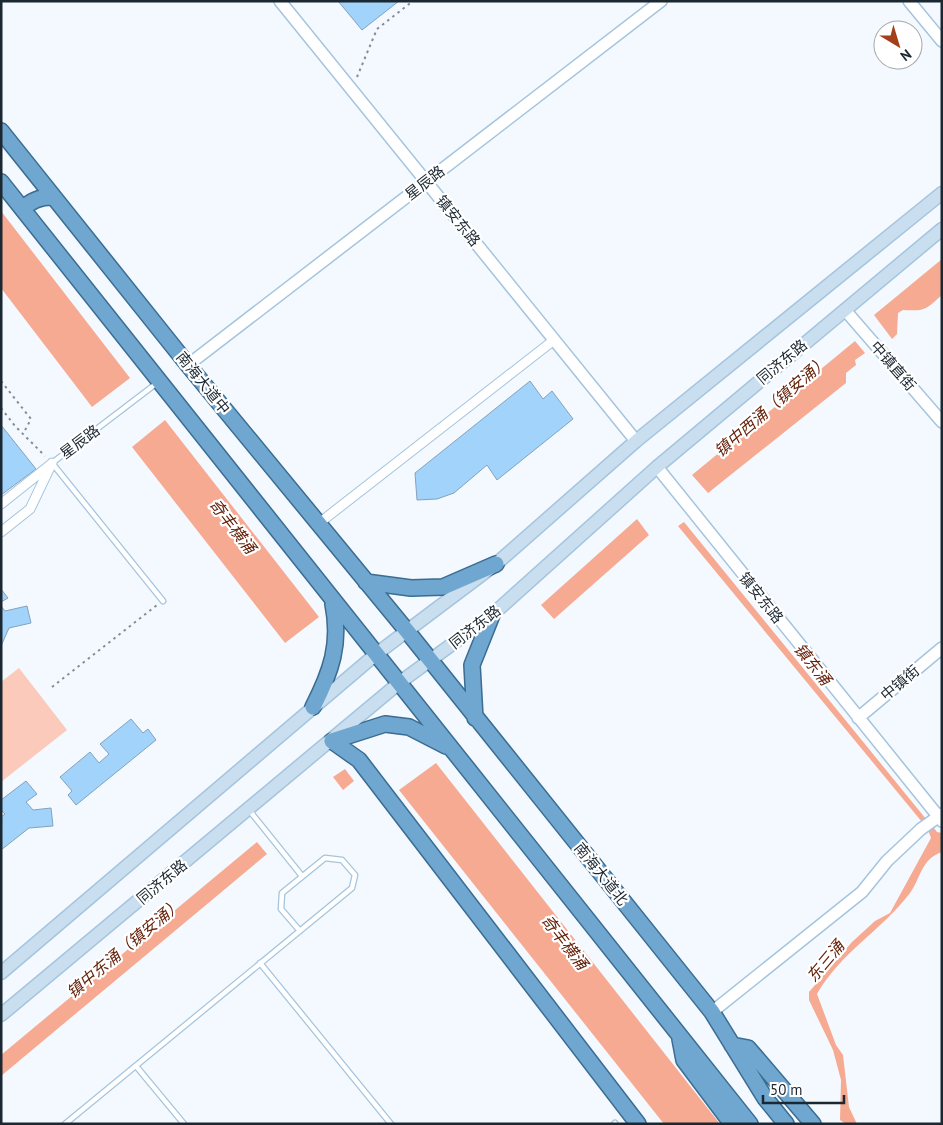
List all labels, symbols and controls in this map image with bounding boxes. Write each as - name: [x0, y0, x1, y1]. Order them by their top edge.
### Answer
- north arrow: [873, 20, 923, 70]
- text: N: [897, 45, 915, 65]
- street label: 星辰路: [401, 161, 448, 204]
- street label: 镇安东路: [432, 191, 485, 250]
- street label: 同济东路: [753, 335, 811, 388]
- street label: 中镇直街: [867, 337, 920, 395]
- street label: 南海大道中: [172, 348, 234, 418]
- water label: 镇中西涌（镇安涌）: [710, 351, 832, 461]
- street label: 星辰路: [56, 420, 103, 463]
- water label: 奇丰横涌: [205, 495, 262, 559]
- street label: 镇安东路: [735, 568, 788, 627]
- street label: 同济东路: [445, 601, 504, 653]
- water label: 镇东涌: [790, 639, 837, 690]
- street label: 中镇街: [876, 661, 923, 704]
- street label: 南海大道北: [570, 839, 632, 909]
- street label: 同济东路: [133, 855, 191, 908]
- water label: 镇中东涌（镇安涌）: [62, 894, 186, 1002]
- water label: 奇丰横涌: [537, 911, 594, 975]
- water label: 东三涌: [802, 935, 849, 986]
- scale bar: [763, 1072, 844, 1104]
- text: 50 m: [770, 1080, 803, 1099]

